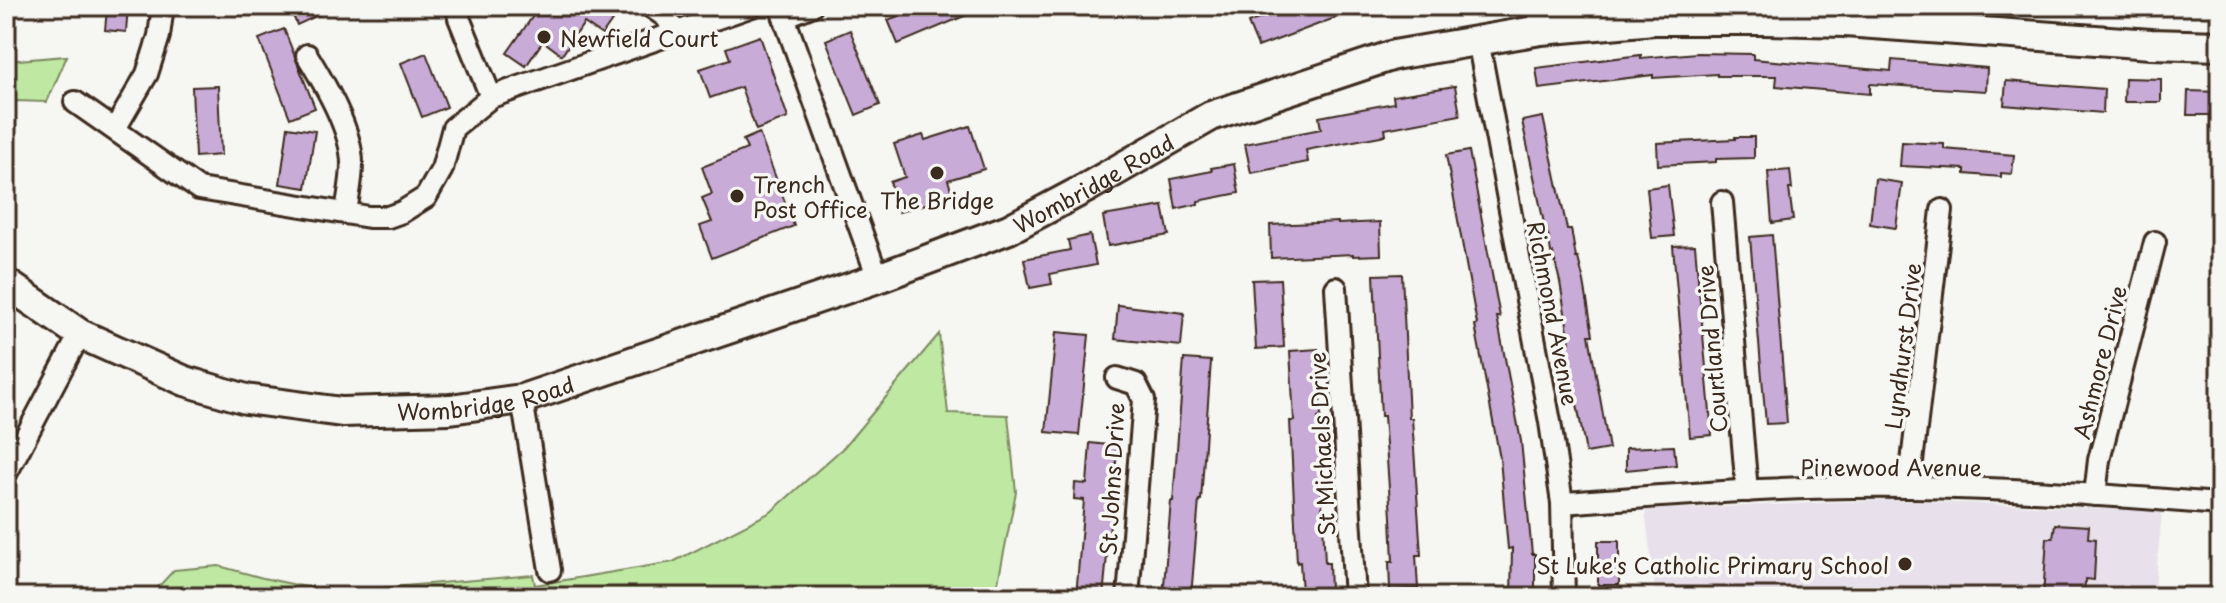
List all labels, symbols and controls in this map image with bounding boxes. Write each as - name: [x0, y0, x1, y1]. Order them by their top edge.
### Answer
- place label: Newfield Court: [560, 21, 718, 54]
- marker: Newfield Court: [535, 28, 553, 46]
- street label: Wombridge Road: [1007, 125, 1180, 241]
- marker: The Bridge: [928, 164, 946, 182]
- place label: Trench Post Office: [753, 167, 868, 225]
- place label: The Bridge: [880, 183, 994, 216]
- marker: Trench Post Office: [728, 187, 746, 205]
- street label: Richmond Avenue: [1520, 218, 1588, 408]
- street label: Lyndhurst Drive: [1875, 261, 1929, 431]
- street label: Courtland Drive: [1687, 264, 1735, 434]
- street label: Ashmore Drive: [2064, 282, 2134, 442]
- street label: St Michaels Drive: [1300, 351, 1342, 537]
- street label: Wombridge Road: [397, 366, 578, 427]
- street label: St Johns Drive: [1091, 402, 1131, 556]
- street label: Pinewood Avenue: [1800, 450, 1982, 483]
- place label: St Luke's Catholic Primary School: [1536, 548, 1889, 581]
- marker: St Luke's Catholic Primary School: [1896, 555, 1914, 573]

